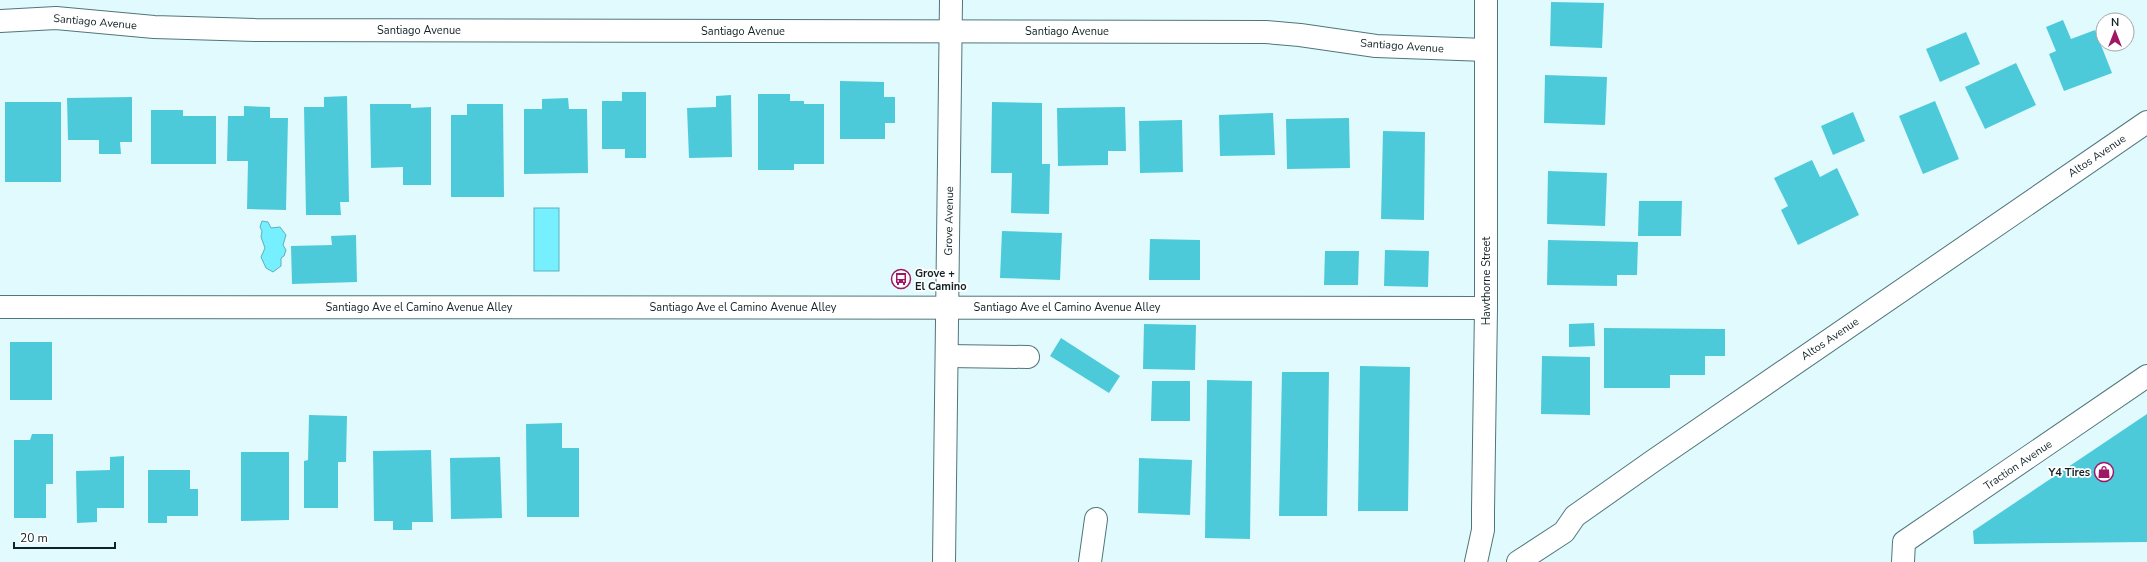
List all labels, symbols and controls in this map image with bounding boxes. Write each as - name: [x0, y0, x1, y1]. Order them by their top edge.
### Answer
- street label: Santiago Avenue: [53, 11, 138, 33]
- north arrow: [2095, 12, 2135, 52]
- text: N: [2111, 15, 2119, 30]
- street label: Santiago Avenue: [377, 23, 461, 38]
- street label: Santiago Avenue: [701, 24, 785, 39]
- street label: Santiago Avenue: [1025, 24, 1109, 39]
- street label: Santiago Avenue: [1360, 36, 1445, 56]
- street label: Altos Avenue: [2065, 131, 2129, 181]
- street label: Grove Avenue: [941, 186, 957, 256]
- street label: Hawthorne Street: [1479, 237, 1494, 325]
- place label: Grove + El Camino: [915, 266, 967, 294]
- bus stop icon: Grove + El Camino: [890, 268, 912, 290]
- street label: Santiago Ave el Camino Avenue Alley: [326, 300, 513, 315]
- street label: Santiago Ave el Camino Avenue Alley: [650, 300, 837, 315]
- street label: Santiago Ave el Camino Avenue Alley: [974, 300, 1161, 315]
- street label: Altos Avenue: [1798, 314, 1862, 364]
- street label: Traction Avenue: [1981, 436, 2055, 493]
- shop icon: Y4 Tires: [2093, 461, 2115, 483]
- place label: Y4 Tires: [2047, 465, 2090, 480]
- scale bar: [14, 524, 115, 550]
- text: 20 m: [20, 530, 48, 546]

